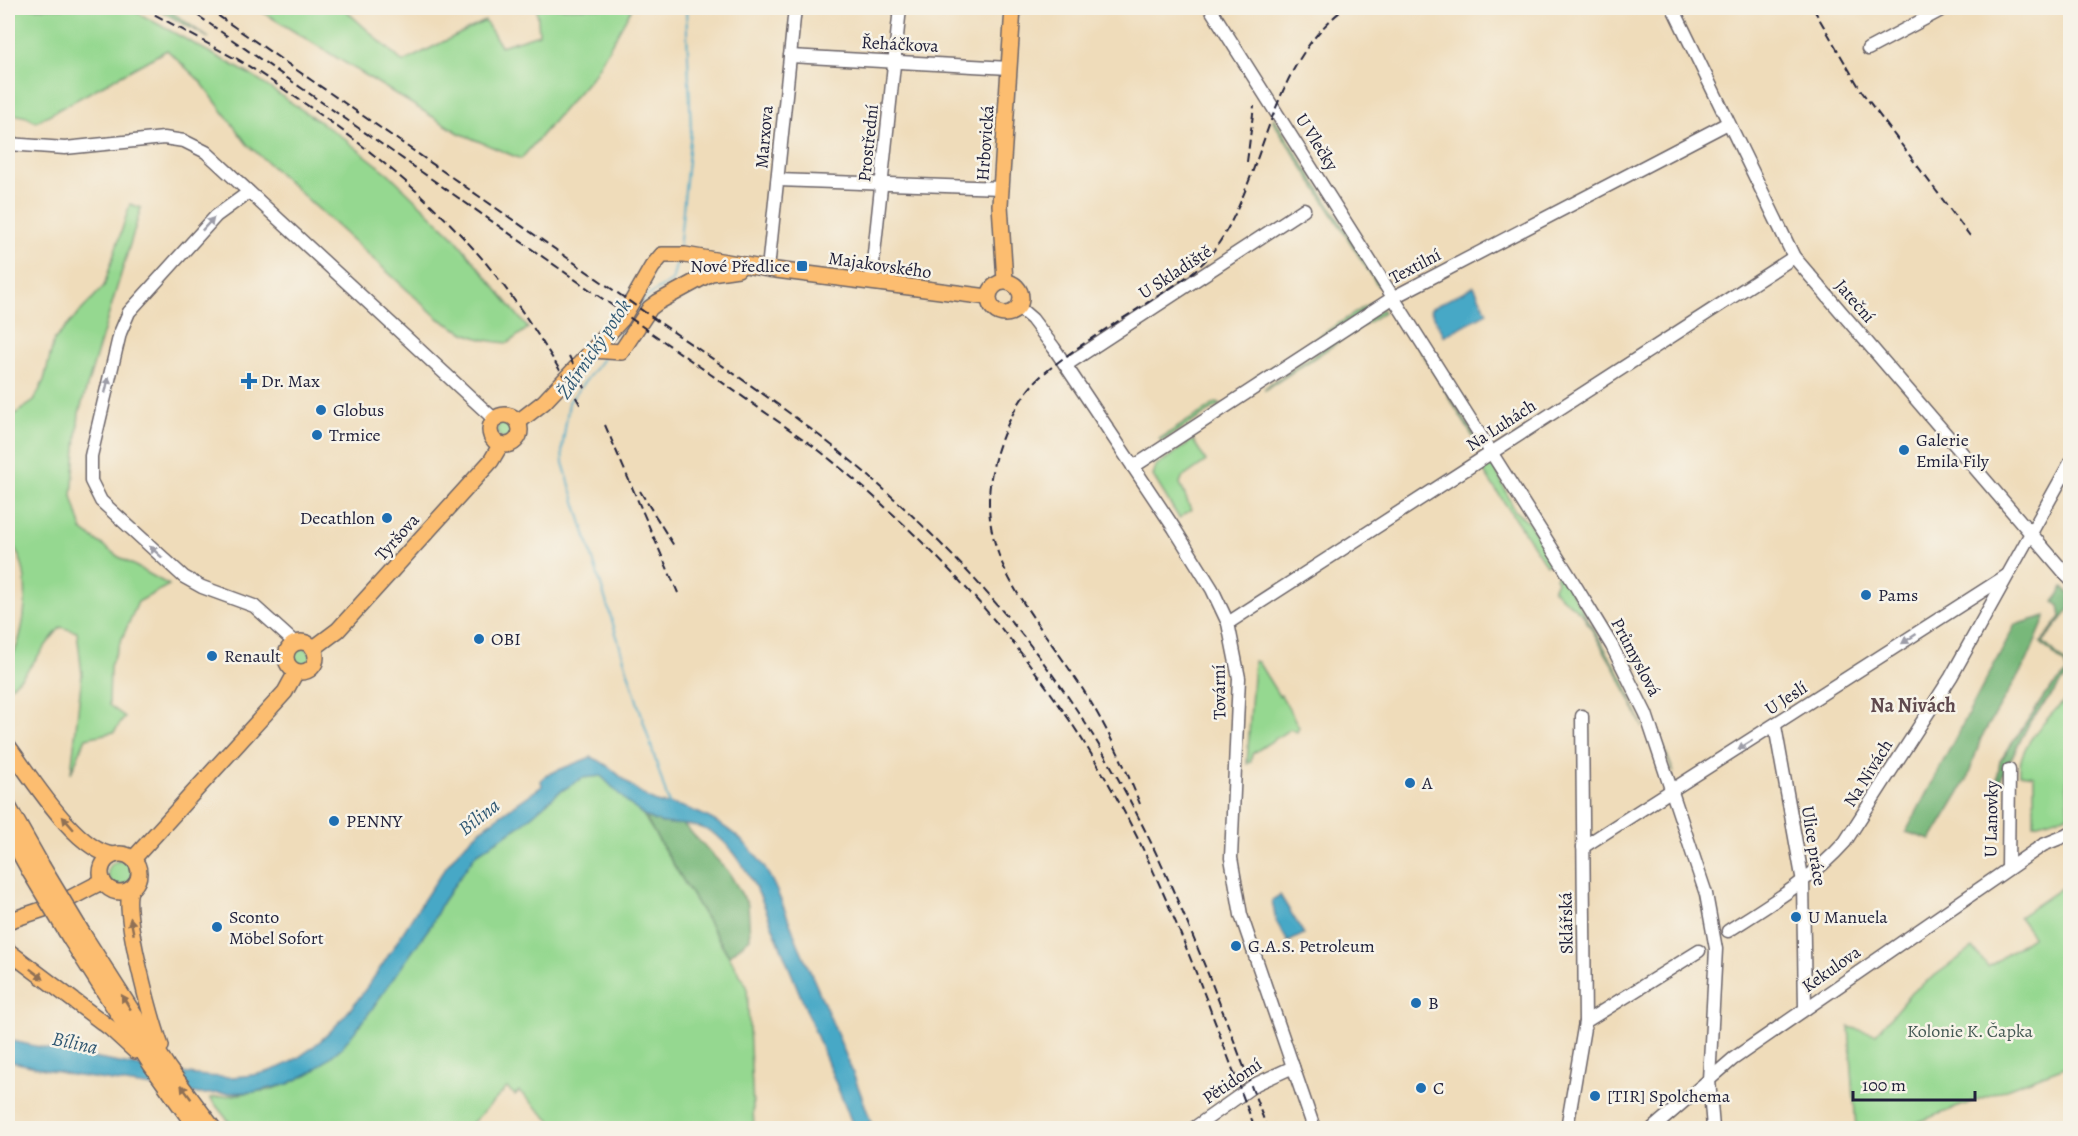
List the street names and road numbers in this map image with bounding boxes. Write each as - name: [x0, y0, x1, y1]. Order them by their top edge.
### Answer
- street label: Řeháčkova: [861, 30, 940, 58]
- street label: Prostřední: [852, 103, 884, 183]
- street label: Marxova: [749, 104, 779, 170]
- street label: Hrbovická: [970, 104, 1000, 182]
- street label: U Vlečky: [1290, 109, 1345, 176]
- street label: U Skladiště: [1134, 239, 1216, 305]
- street label: Textilní: [1385, 242, 1445, 290]
- street label: Majakovského: [827, 246, 933, 284]
- street label: Jateční: [1829, 274, 1881, 328]
- street label: Na Luhách: [1461, 393, 1541, 456]
- street label: Tyršova: [369, 508, 425, 566]
- street label: Průmyslová: [1605, 614, 1667, 701]
- street label: Tovární: [1207, 664, 1231, 720]
- street label: U Jeslí: [1760, 675, 1812, 721]
- street label: Na Nivách: [1838, 734, 1898, 811]
- street label: U Lanovky: [1978, 779, 2004, 858]
- street label: Ulice práce: [1796, 804, 1832, 888]
- street label: Sklářská: [1553, 891, 1579, 954]
- street label: Kekulova: [1797, 940, 1866, 998]
- street label: Pětidomí: [1198, 1052, 1266, 1110]

